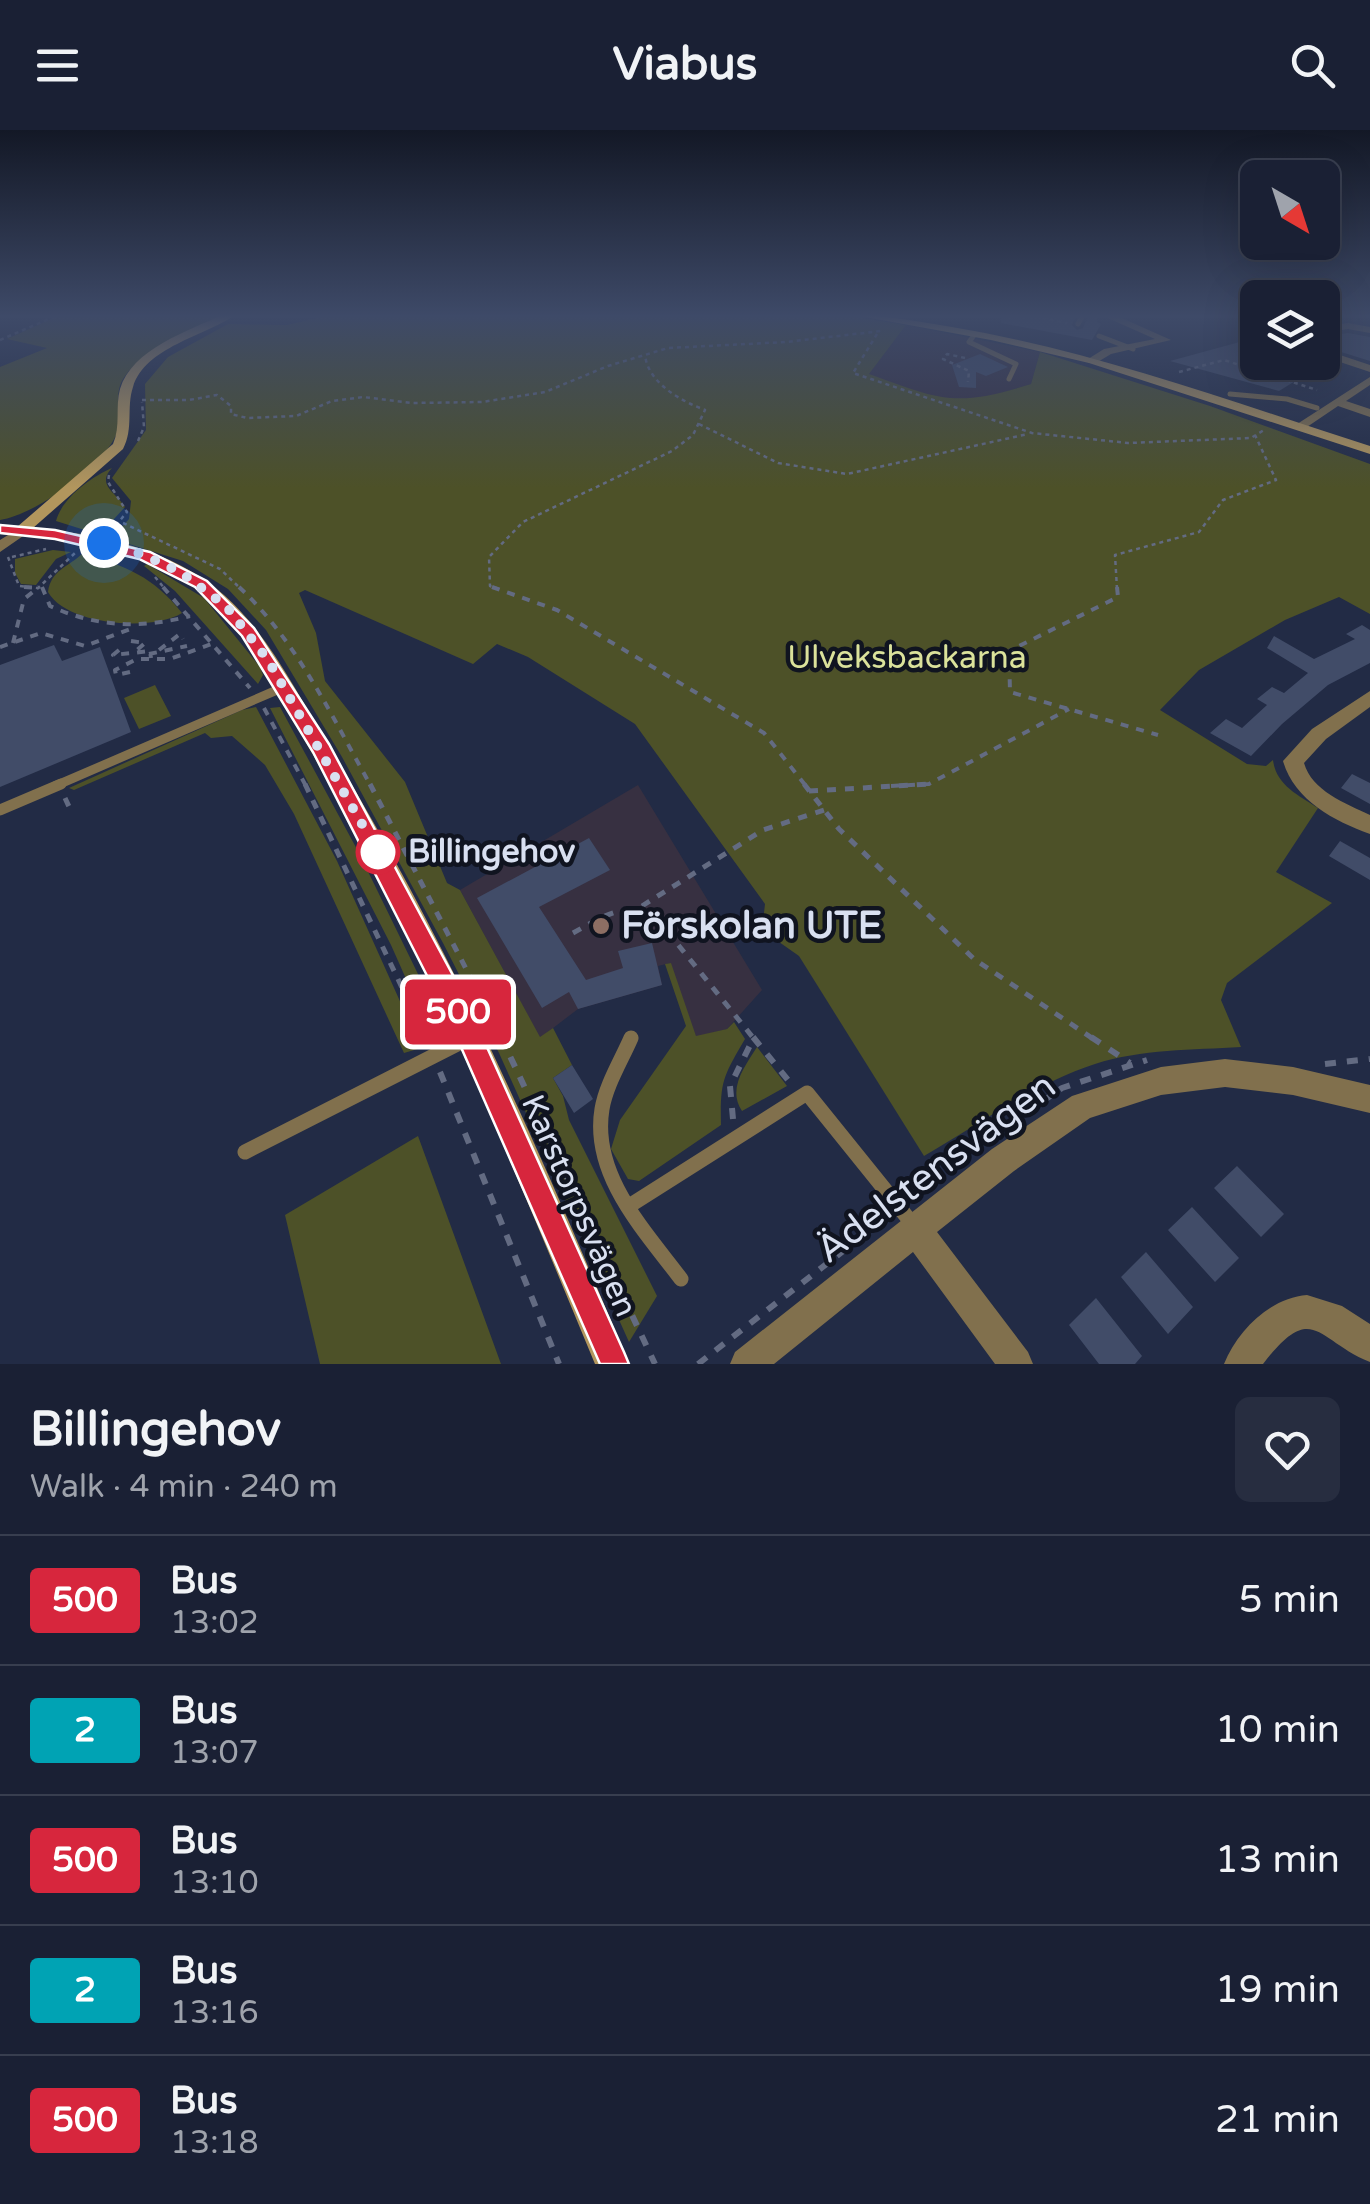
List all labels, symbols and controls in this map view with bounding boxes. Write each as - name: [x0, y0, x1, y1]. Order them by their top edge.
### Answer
- icon: menu: [30, 38, 85, 93]
- text: Viabus: [613, 38, 757, 92]
- icon: search: [1285, 38, 1340, 93]
- north arrow: [1240, 160, 1340, 260]
- map controls: [1240, 160, 1340, 380]
- button: layers: [1240, 280, 1340, 380]
- your location: [79, 518, 129, 568]
- park label: Ulveksbackarna: [787, 639, 1027, 677]
- marker: Billingehov: [357, 831, 399, 873]
- place label: Billingehov: [408, 833, 575, 871]
- place label: Förskolan UTE: [621, 903, 882, 949]
- marker: Förskolan UTE: [590, 915, 612, 937]
- line badge: 500: [400, 980, 516, 1044]
- text: 500: [425, 991, 491, 1033]
- street label: Ädelstensvägen: [807, 1063, 1065, 1273]
- street label: Karstorpsvägen: [513, 1089, 645, 1323]
- button: heart: [1235, 1397, 1340, 1502]
- text: Billingehov: [30, 1401, 281, 1459]
- text: Walk · 4 min · 240 m: [30, 1468, 338, 1506]
- text: Bus: [170, 1558, 237, 1604]
- text: 5 min: [1239, 1577, 1340, 1623]
- text: 500: [52, 1579, 118, 1621]
- text: 13:02: [170, 1604, 259, 1642]
- text: Bus: [170, 1688, 237, 1734]
- text: 10 min: [1215, 1707, 1340, 1753]
- text: 2: [74, 1709, 96, 1751]
- text: 13:07: [170, 1734, 259, 1772]
- text: Bus: [170, 1818, 237, 1864]
- text: 13 min: [1215, 1837, 1340, 1883]
- text: 500: [52, 1839, 118, 1881]
- text: 13:10: [170, 1864, 259, 1902]
- text: Bus: [170, 1948, 237, 1994]
- text: 19 min: [1215, 1967, 1340, 2013]
- text: 2: [74, 1969, 96, 2011]
- text: 13:16: [170, 1994, 259, 2032]
- text: Bus: [170, 2078, 237, 2124]
- text: 21 min: [1215, 2097, 1340, 2143]
- text: 500: [52, 2099, 118, 2141]
- text: 13:18: [170, 2124, 259, 2162]

